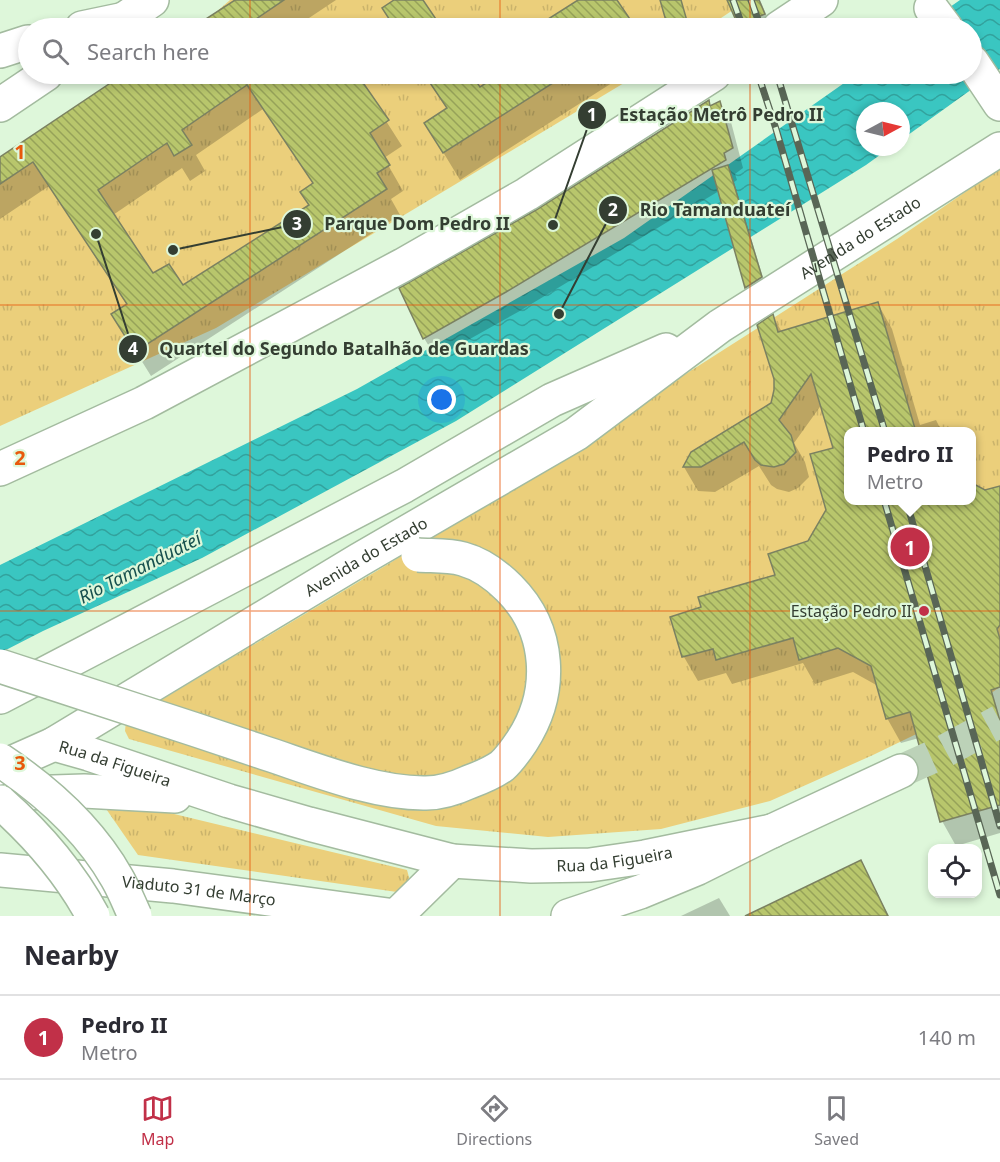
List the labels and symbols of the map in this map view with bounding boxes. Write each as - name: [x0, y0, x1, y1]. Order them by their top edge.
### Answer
- callout: Estação Metrô Pedro II: [577, 97, 835, 133]
- text: 1: [587, 102, 597, 126]
- text: Estação Metrô Pedro II: [619, 102, 823, 126]
- north arrow: [856, 102, 910, 156]
- text: 1: [14, 138, 26, 165]
- street label: Avenida do Estado: [795, 191, 925, 284]
- callout: Rio Tamanduateí: [598, 192, 802, 228]
- text: 2: [608, 197, 618, 221]
- text: Rio Tamanduateí: [640, 197, 792, 221]
- callout: Parque Dom Pedro II: [282, 206, 522, 242]
- text: 3: [292, 211, 302, 235]
- text: Parque Dom Pedro II: [324, 211, 510, 235]
- callout: Quartel do Segundo Batalhão de Guardas: [118, 331, 541, 367]
- text: 4: [128, 336, 138, 360]
- text: Quartel do Segundo Batalhão de Guardas: [159, 336, 529, 360]
- your location: [427, 385, 456, 414]
- text: 2: [14, 444, 26, 471]
- street label: Avenida do Estado: [300, 512, 431, 601]
- pin: 1: [890, 524, 930, 570]
- water label: Rio Tamanduateí: [74, 525, 207, 608]
- place label: Estação Pedro II: [791, 600, 912, 622]
- marker: Estação Pedro II: [917, 604, 931, 618]
- street label: Rua da Figueira: [56, 735, 174, 792]
- text: 3: [14, 749, 26, 776]
- street label: Rua da Figueira: [556, 841, 674, 877]
- street label: Viaduto 31 de Março: [121, 870, 277, 911]

